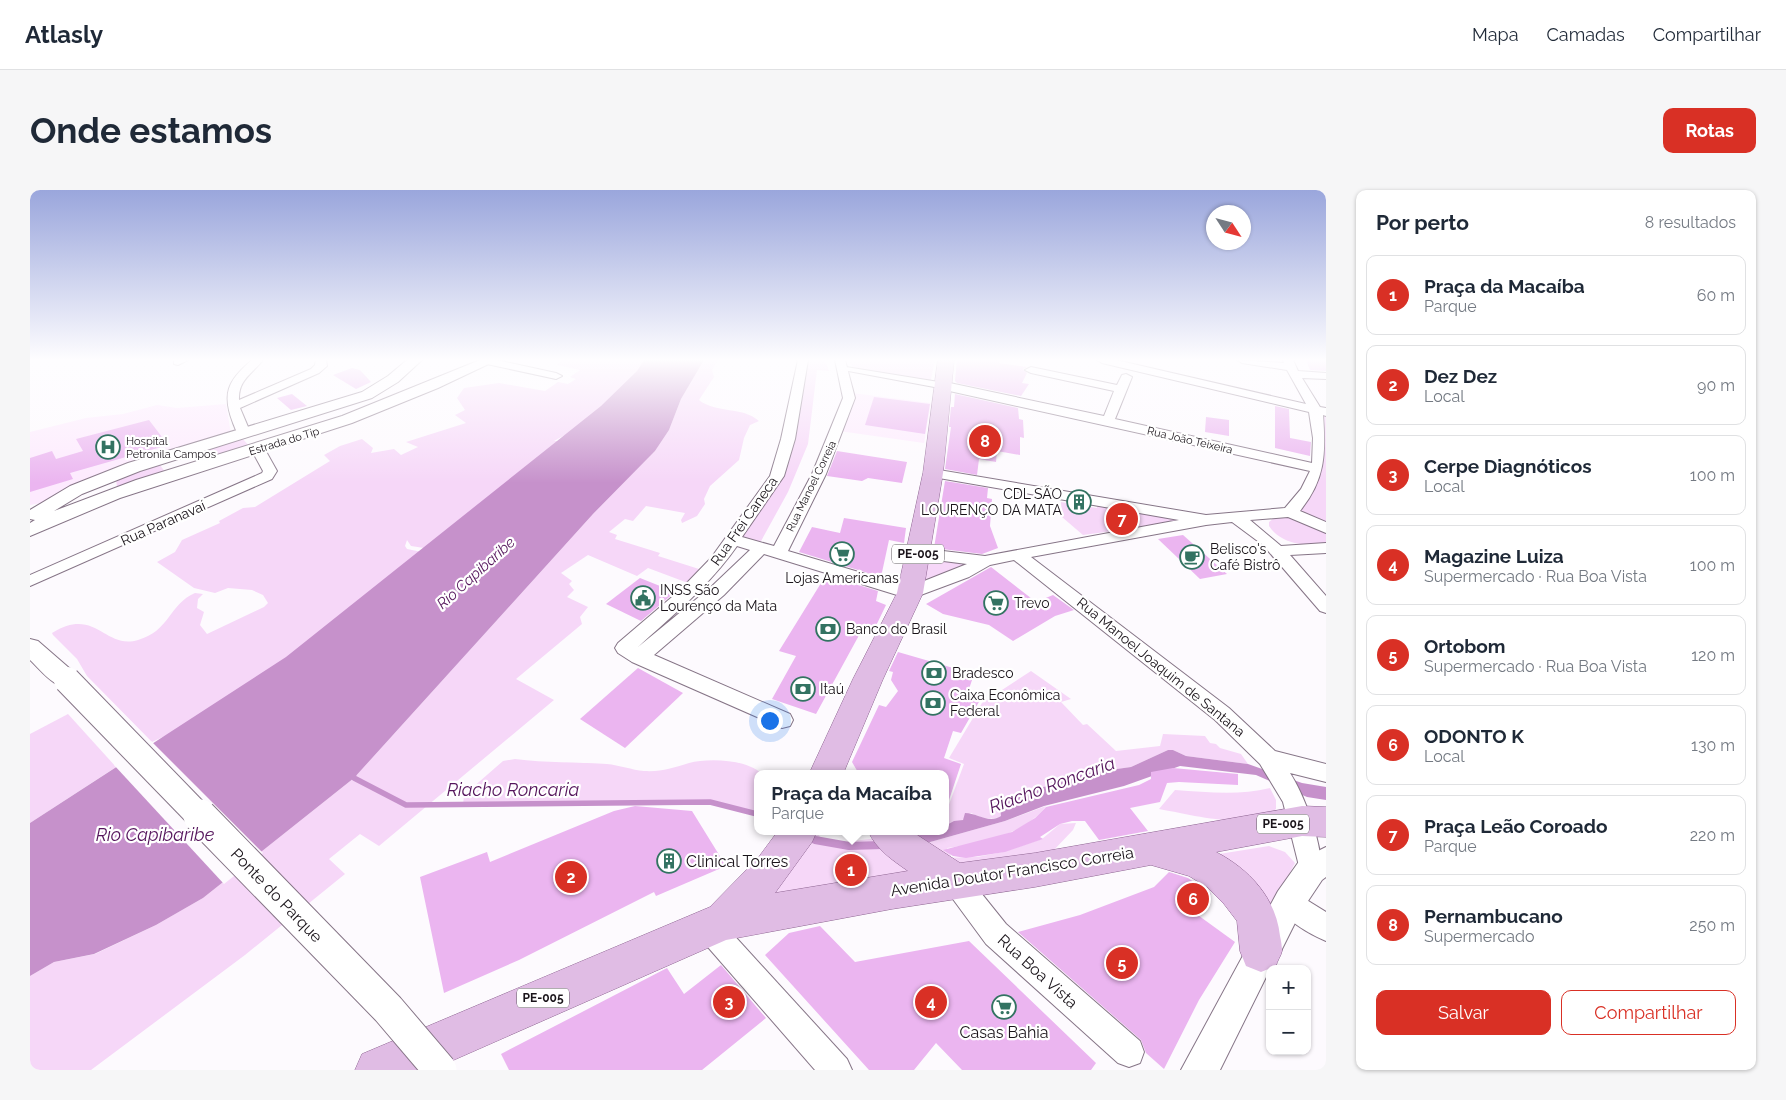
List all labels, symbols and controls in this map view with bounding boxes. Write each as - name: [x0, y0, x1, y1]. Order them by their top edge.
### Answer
- text: Atlasly: [25, 20, 103, 49]
- text: Mapa: [1472, 24, 1518, 45]
- text: Camadas: [1546, 24, 1625, 45]
- text: Compartilhar: [1653, 24, 1761, 45]
- button: Rotas: [1663, 108, 1756, 153]
- text: Onde estamos: [30, 110, 272, 151]
- north arrow: [1206, 205, 1251, 250]
- text: Por perto: [1376, 210, 1469, 235]
- text: 8 resultados: [1645, 213, 1736, 232]
- text: Praça da Macaíba: [1424, 275, 1585, 297]
- text: 1: [1389, 286, 1397, 305]
- text: 60 m: [1697, 286, 1735, 305]
- text: Parque: [1424, 297, 1477, 316]
- text: Dez Dez: [1424, 365, 1497, 387]
- text: 2: [1388, 376, 1398, 395]
- text: 90 m: [1697, 376, 1735, 395]
- text: Local: [1424, 387, 1465, 406]
- pin: 8: [969, 422, 1001, 460]
- street label: Rua João Teixeira: [1146, 424, 1234, 457]
- street label: Estrada do Tip: [247, 425, 321, 458]
- hospital icon: Hospital Petronila Campos: [95, 434, 121, 460]
- place label: Hospital Petronila Campos: [126, 435, 216, 461]
- street label: Rua Manoel Correia: [784, 439, 839, 534]
- text: Cerpe Diagnóticos: [1424, 455, 1592, 477]
- text: 3: [1389, 466, 1397, 485]
- text: 100 m: [1690, 466, 1735, 485]
- street label: Rua Frei Caneca: [707, 474, 781, 568]
- text: Local: [1424, 477, 1465, 496]
- place label: CDL SÃO LOURENÇO DA MATA: [921, 485, 1063, 518]
- building icon: CDL SÃO LOURENÇO DA MATA: [1066, 489, 1092, 515]
- street label: Rua Paranavaí: [118, 497, 209, 549]
- pin: 7: [1106, 500, 1138, 538]
- water label: Rio Capibaribe: [433, 533, 519, 613]
- supermarket icon: Lojas Americanas: [829, 541, 855, 567]
- place label: Belisco's Café Bistrô: [1210, 541, 1280, 573]
- road number: PE-005: [892, 544, 944, 564]
- cafe icon: Belisco's Café Bistrô: [1179, 544, 1205, 570]
- text: Magazine Luiza: [1424, 545, 1564, 567]
- text: 4: [1388, 556, 1398, 575]
- text: 100 m: [1690, 556, 1735, 575]
- text: Supermercado · Rua Boa Vista: [1424, 567, 1647, 586]
- place label: Lojas Americanas: [785, 570, 899, 586]
- place label: INSS São Lourenço da Mata: [660, 582, 777, 614]
- public building icon: INSS São Lourenço da Mata: [630, 585, 656, 611]
- supermarket icon: Trevo: [983, 590, 1009, 616]
- street label: Rua Manoel Joaquim de Santana: [1074, 594, 1248, 740]
- place label: Trevo: [1014, 595, 1050, 611]
- bank icon: Banco do Brasil: [815, 616, 841, 642]
- place label: Banco do Brasil: [846, 621, 947, 637]
- text: Ortobom: [1424, 635, 1506, 657]
- text: 5: [1389, 646, 1397, 665]
- text: 120 m: [1691, 646, 1735, 665]
- text: Supermercado · Rua Boa Vista: [1424, 657, 1647, 676]
- bank icon: Bradesco: [921, 660, 947, 686]
- place label: Bradesco: [952, 665, 1013, 681]
- bank icon: Itaú: [790, 676, 816, 702]
- place label: Itaú: [820, 681, 844, 697]
- place label: Caixa Econômica Federal: [950, 687, 1060, 719]
- bank icon: Caixa Econômica Federal: [920, 690, 946, 716]
- your location: [757, 708, 783, 734]
- text: ODONTO K: [1424, 725, 1524, 747]
- text: 6: [1388, 736, 1398, 755]
- text: 130 m: [1691, 736, 1735, 755]
- text: Local: [1424, 747, 1465, 766]
- water label: Riacho Roncaria: [986, 752, 1118, 817]
- popup: [754, 770, 949, 835]
- water label: Riacho Roncaria: [447, 779, 580, 800]
- text: Praça da Macaíba: [771, 782, 932, 804]
- text: Parque: [771, 804, 824, 823]
- road number: PE-005: [1257, 814, 1309, 834]
- text: Praça Leão Coroado: [1424, 815, 1608, 837]
- water label: Rio Capibaribe: [96, 824, 215, 845]
- text: 7: [1389, 826, 1397, 845]
- text: 220 m: [1690, 826, 1735, 845]
- text: Parque: [1424, 837, 1477, 856]
- street label: Avenida Doutor Francisco Correia: [889, 843, 1135, 900]
- street label: Ponte do Parque: [227, 844, 326, 946]
- building icon: Clinical Torres: [656, 848, 682, 874]
- pin: 1: [835, 851, 867, 889]
- place label: Clinical Torres: [686, 852, 788, 871]
- pin: 2: [555, 858, 587, 896]
- pin: 6: [1177, 880, 1209, 918]
- text: Pernambucano: [1424, 905, 1563, 927]
- text: 8: [1388, 916, 1398, 935]
- text: 250 m: [1689, 916, 1735, 935]
- text: Supermercado: [1424, 927, 1535, 946]
- street label: Rua Boa Vista: [994, 930, 1082, 1012]
- pin: 5: [1106, 944, 1138, 982]
- map controls: [1266, 965, 1311, 1055]
- button: +: [1266, 965, 1311, 1010]
- pin: 3: [713, 983, 745, 1021]
- pin: 4: [915, 983, 947, 1021]
- road number: PE-005: [517, 988, 569, 1008]
- button: Salvar: [1376, 990, 1551, 1035]
- button: Compartilhar: [1561, 990, 1736, 1035]
- supermarket icon: Casas Bahia: [991, 994, 1017, 1020]
- button: −: [1266, 1010, 1311, 1055]
- place label: Casas Bahia: [960, 1023, 1048, 1042]

